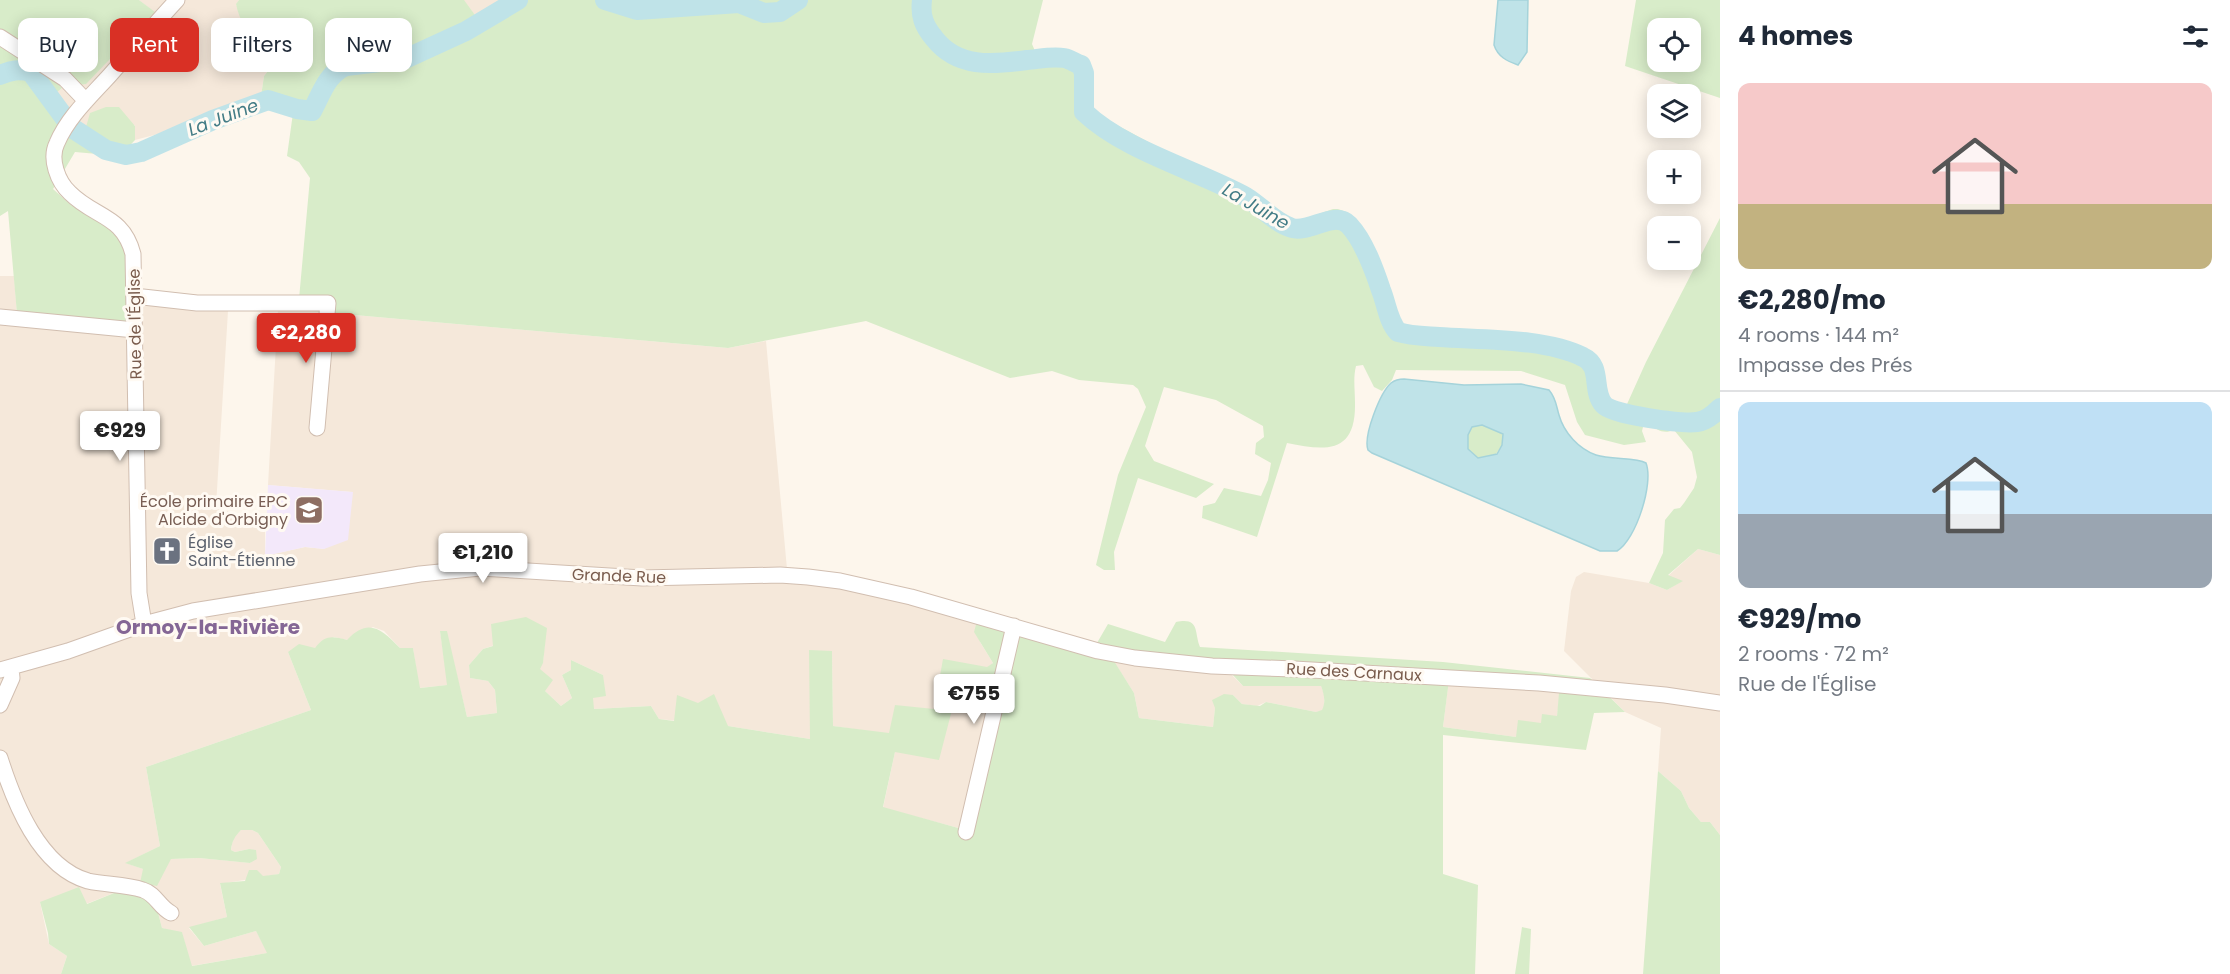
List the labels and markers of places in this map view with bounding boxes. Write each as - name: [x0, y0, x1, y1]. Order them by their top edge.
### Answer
- pin: €2,280: [257, 313, 355, 364]
- pin: €929: [84, 411, 156, 462]
- place label: École primaire EPC Alcide d'Orbigny: [140, 490, 288, 531]
- school or university icon: École primaire EPC Alcide d'Orbigny: [293, 494, 325, 526]
- place label: Église Saint-Étienne: [188, 531, 295, 572]
- pin: €1,210: [434, 533, 532, 584]
- church icon: Église Saint-Étienne: [151, 535, 183, 567]
- pin: €755: [938, 674, 1010, 725]

